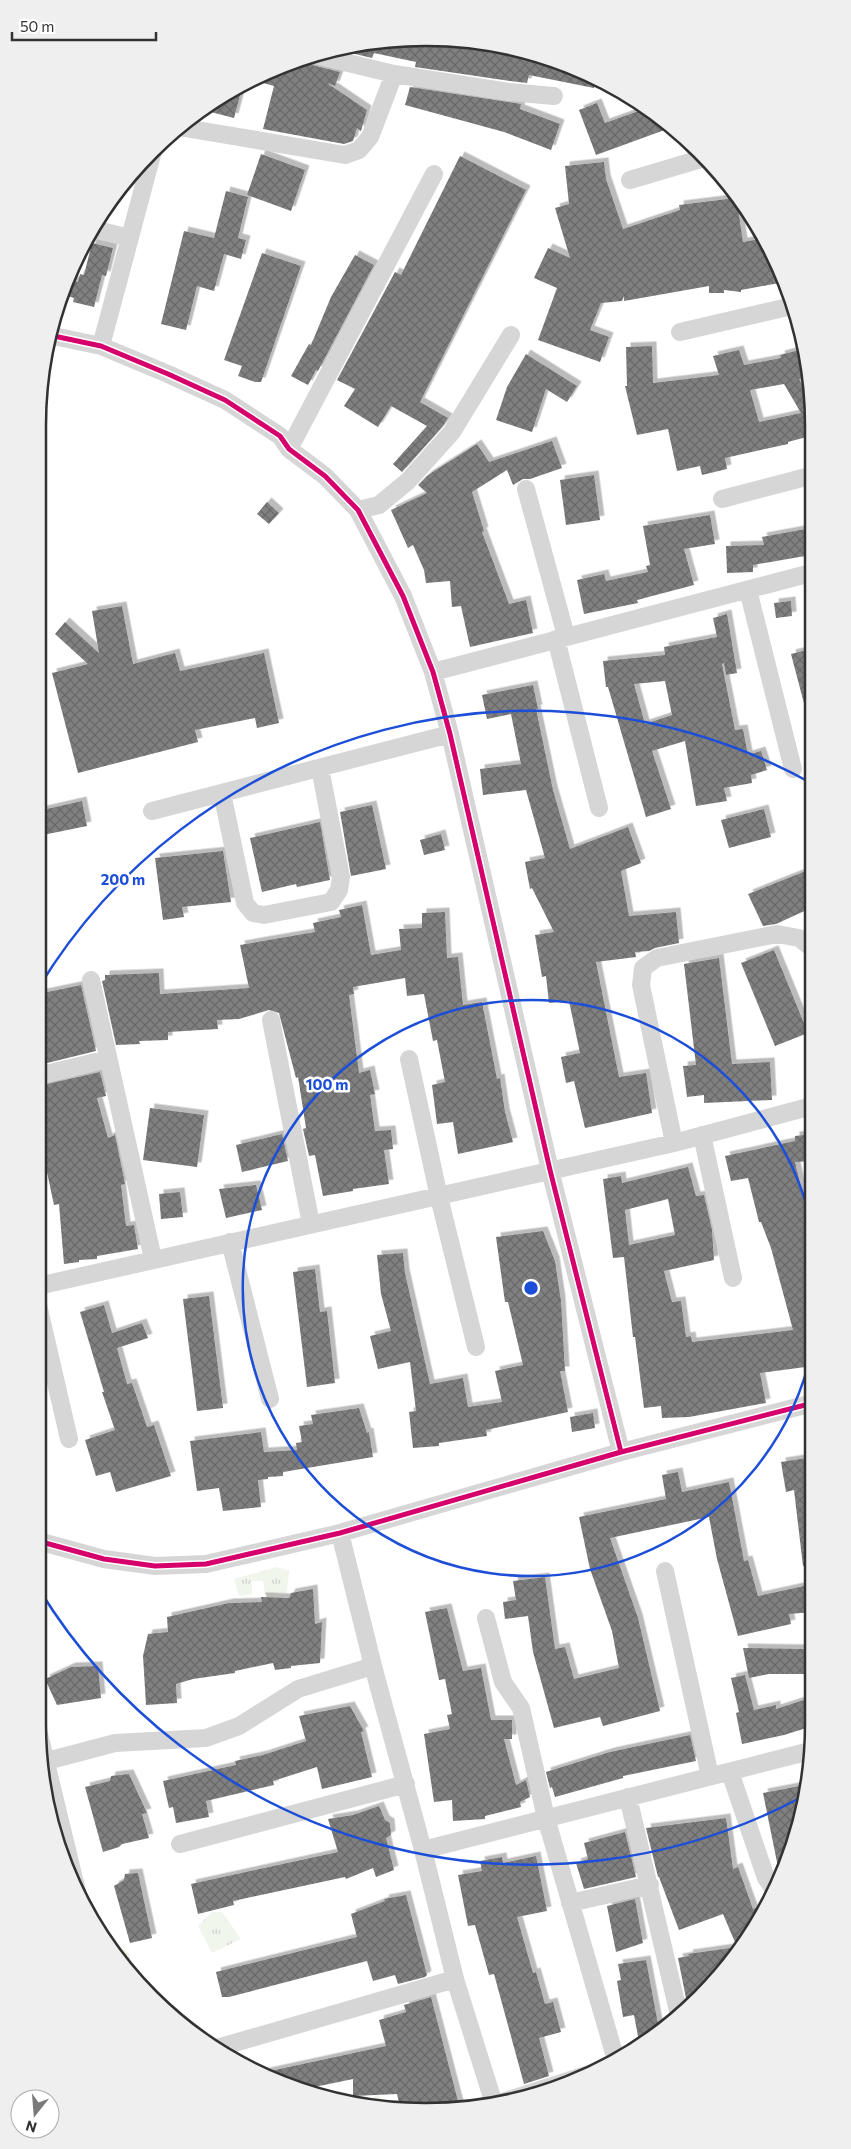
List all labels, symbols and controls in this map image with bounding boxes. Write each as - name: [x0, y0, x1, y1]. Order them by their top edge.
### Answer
- scale bar: [12, 10, 156, 42]
- text: 50 m: [20, 17, 54, 35]
- text: 200 m: [101, 870, 145, 888]
- text: 100 m: [306, 1075, 348, 1093]
- centre of rings: [522, 1279, 540, 1297]
- north arrow: [10, 2089, 60, 2139]
- text: N: [24, 2117, 39, 2137]

